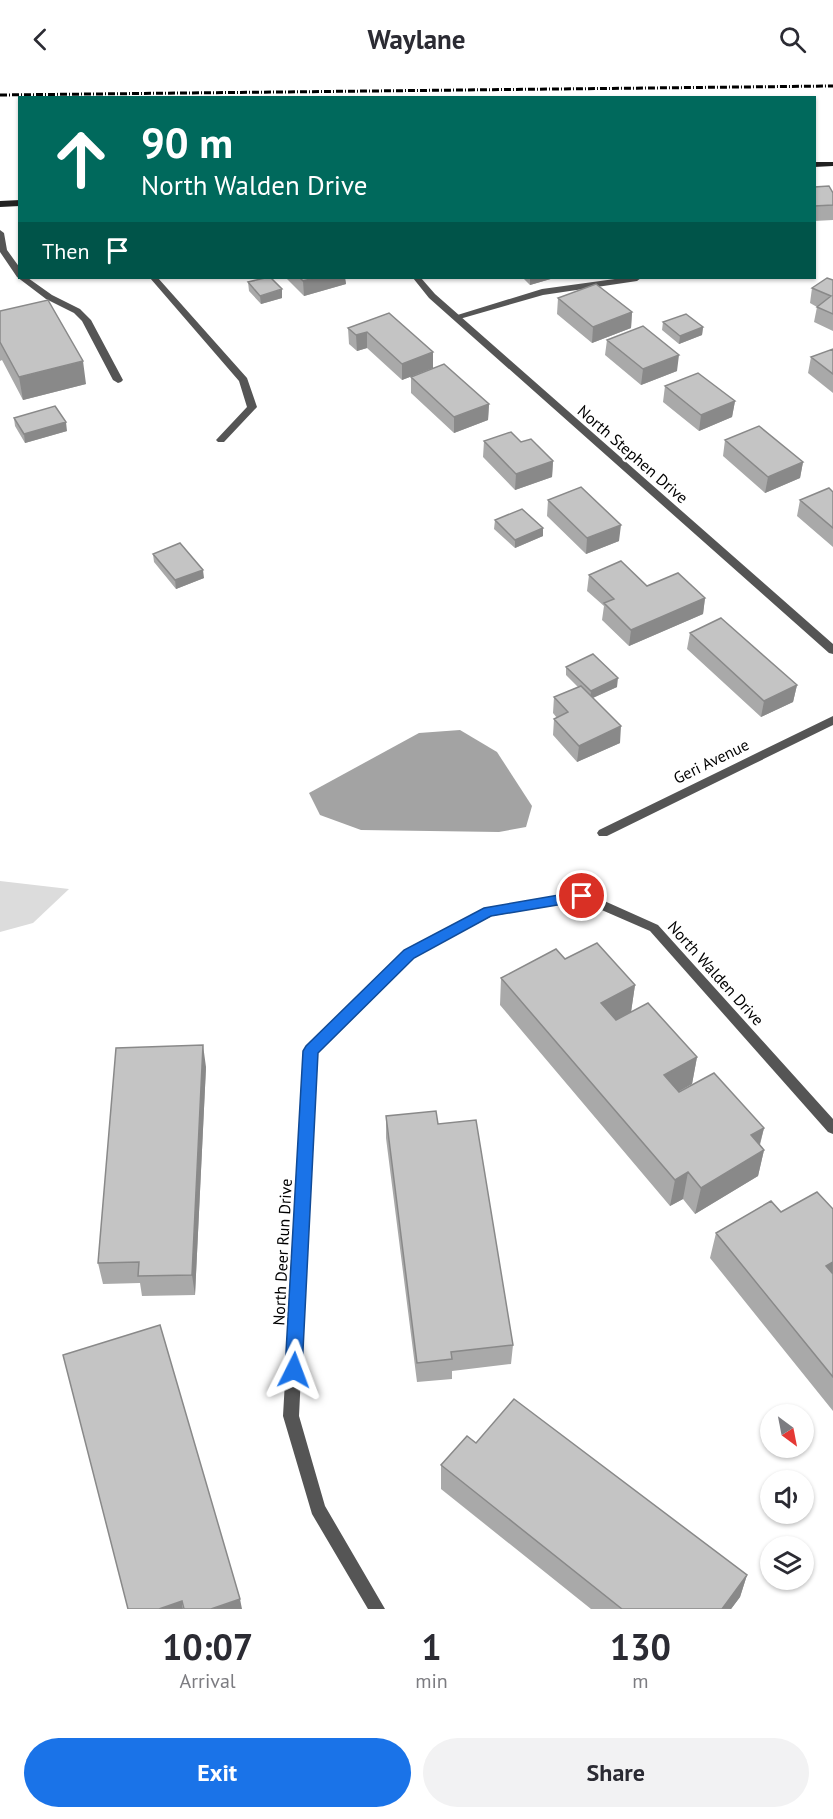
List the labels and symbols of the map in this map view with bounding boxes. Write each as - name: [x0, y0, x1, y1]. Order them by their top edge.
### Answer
- street label: North Stephen Drive: [574, 401, 692, 507]
- street label: Geri Avenue: [670, 734, 752, 788]
- pin: [556, 870, 607, 921]
- street label: North Walden Drive: [664, 916, 768, 1030]
- street label: North Deer Run Drive: [268, 1178, 296, 1326]
- position arrow: [262, 1338, 326, 1402]
- north arrow: [760, 1404, 814, 1458]

